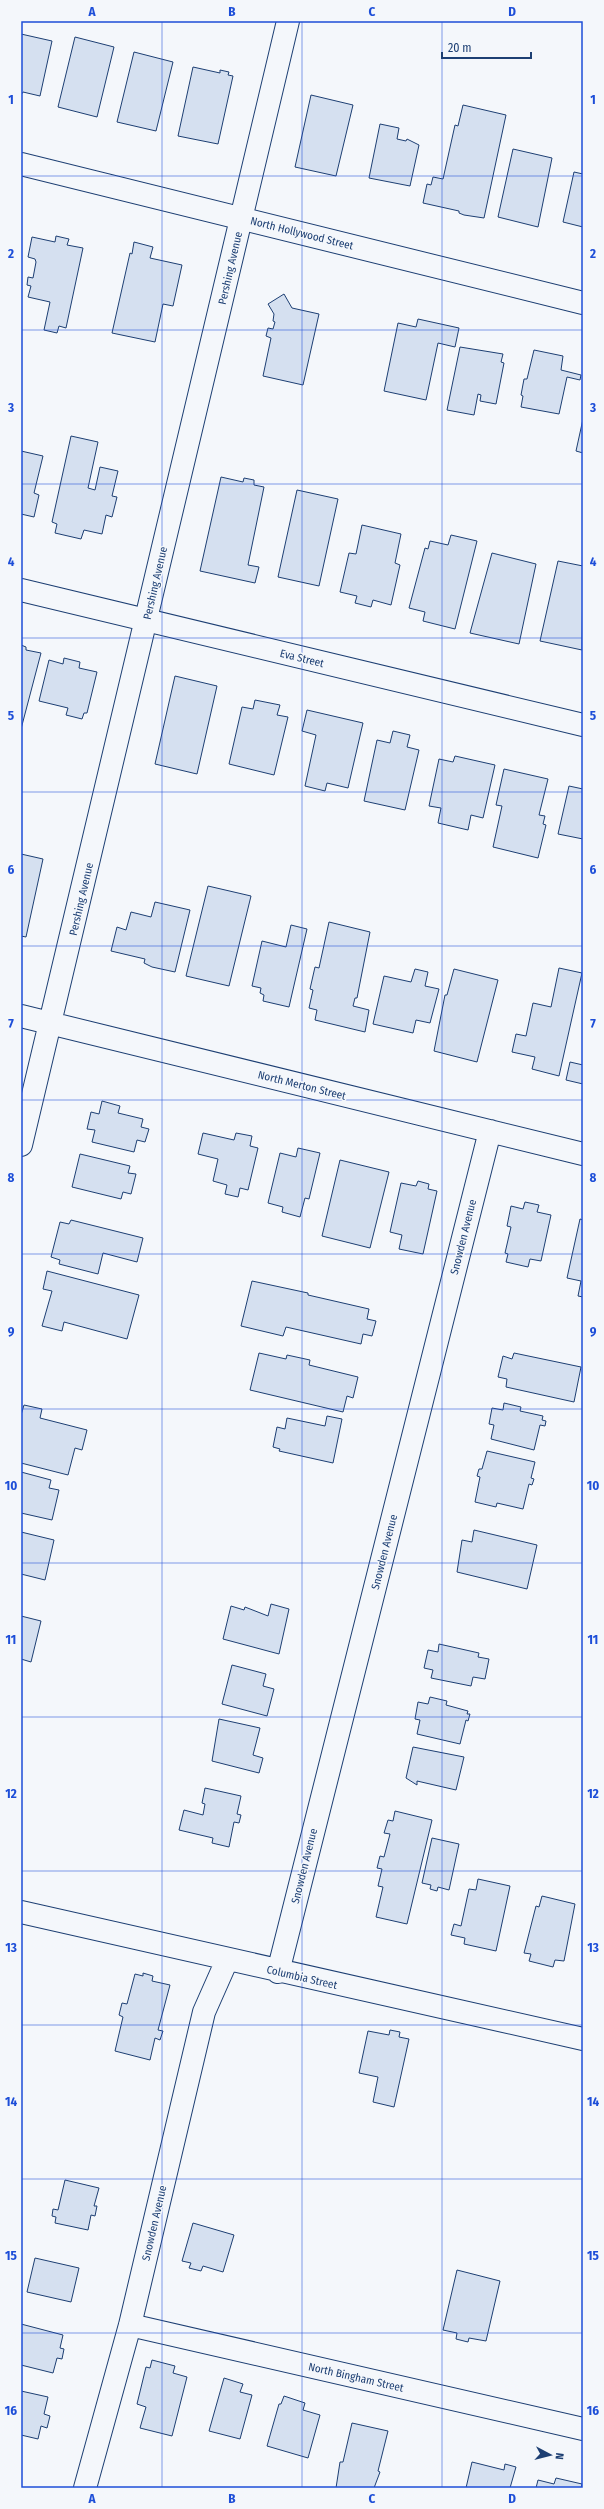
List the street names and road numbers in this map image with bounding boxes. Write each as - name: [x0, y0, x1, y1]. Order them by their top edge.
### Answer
- street label: North Hollywood Street: [249, 214, 355, 253]
- street label: Pershing Avenue: [216, 230, 245, 306]
- street label: Pershing Avenue: [141, 545, 170, 621]
- street label: Eva Street: [279, 647, 326, 670]
- street label: Pershing Avenue: [67, 861, 96, 937]
- street label: North Merton Street: [257, 1068, 348, 1103]
- street label: Snowden Avenue: [448, 1198, 479, 1276]
- street label: Snowden Avenue: [369, 1513, 400, 1591]
- street label: Snowden Avenue: [289, 1827, 320, 1905]
- street label: Columbia Street: [265, 1963, 339, 1992]
- street label: Snowden Avenue: [139, 2184, 169, 2262]
- street label: North Bingham Street: [307, 2360, 405, 2395]

